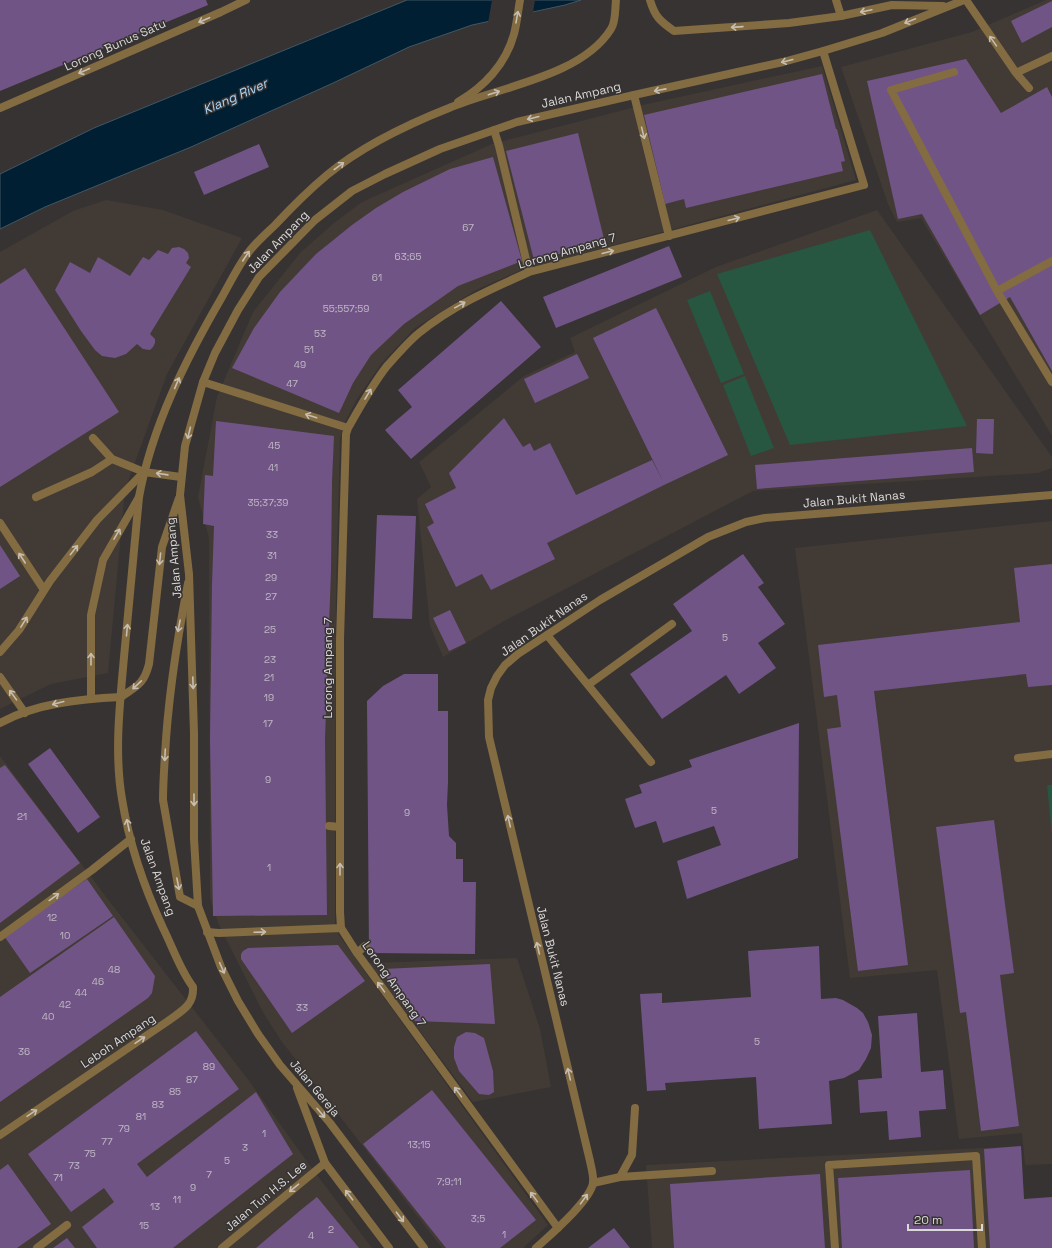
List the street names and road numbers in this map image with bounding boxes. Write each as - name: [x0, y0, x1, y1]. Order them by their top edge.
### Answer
- street label: Lorong Bunus Satu: [62, 15, 168, 75]
- street label: Jalan Ampang: [540, 78, 622, 112]
- street label: Jalan Ampang: [244, 207, 312, 277]
- street label: Lorong Ampang 7: [516, 229, 618, 273]
- street label: Jalan Bukit Nanas: [802, 487, 906, 511]
- street label: Jalan Ampang: [162, 517, 186, 599]
- street label: Jalan Bukit Nanas: [497, 588, 591, 660]
- street label: Lorong Ampang 7: [320, 617, 336, 719]
- street label: Jalan Ampang: [137, 836, 179, 918]
- street label: Jalan Bukit Nanas: [533, 904, 573, 1008]
- street label: Lorong Ampang 7: [358, 938, 430, 1030]
- street label: Leboh Ampang: [78, 1010, 158, 1072]
- street label: Jalan Gereja: [286, 1056, 344, 1120]
- street label: Jalan Tun H.S. Lee: [222, 1157, 310, 1235]

